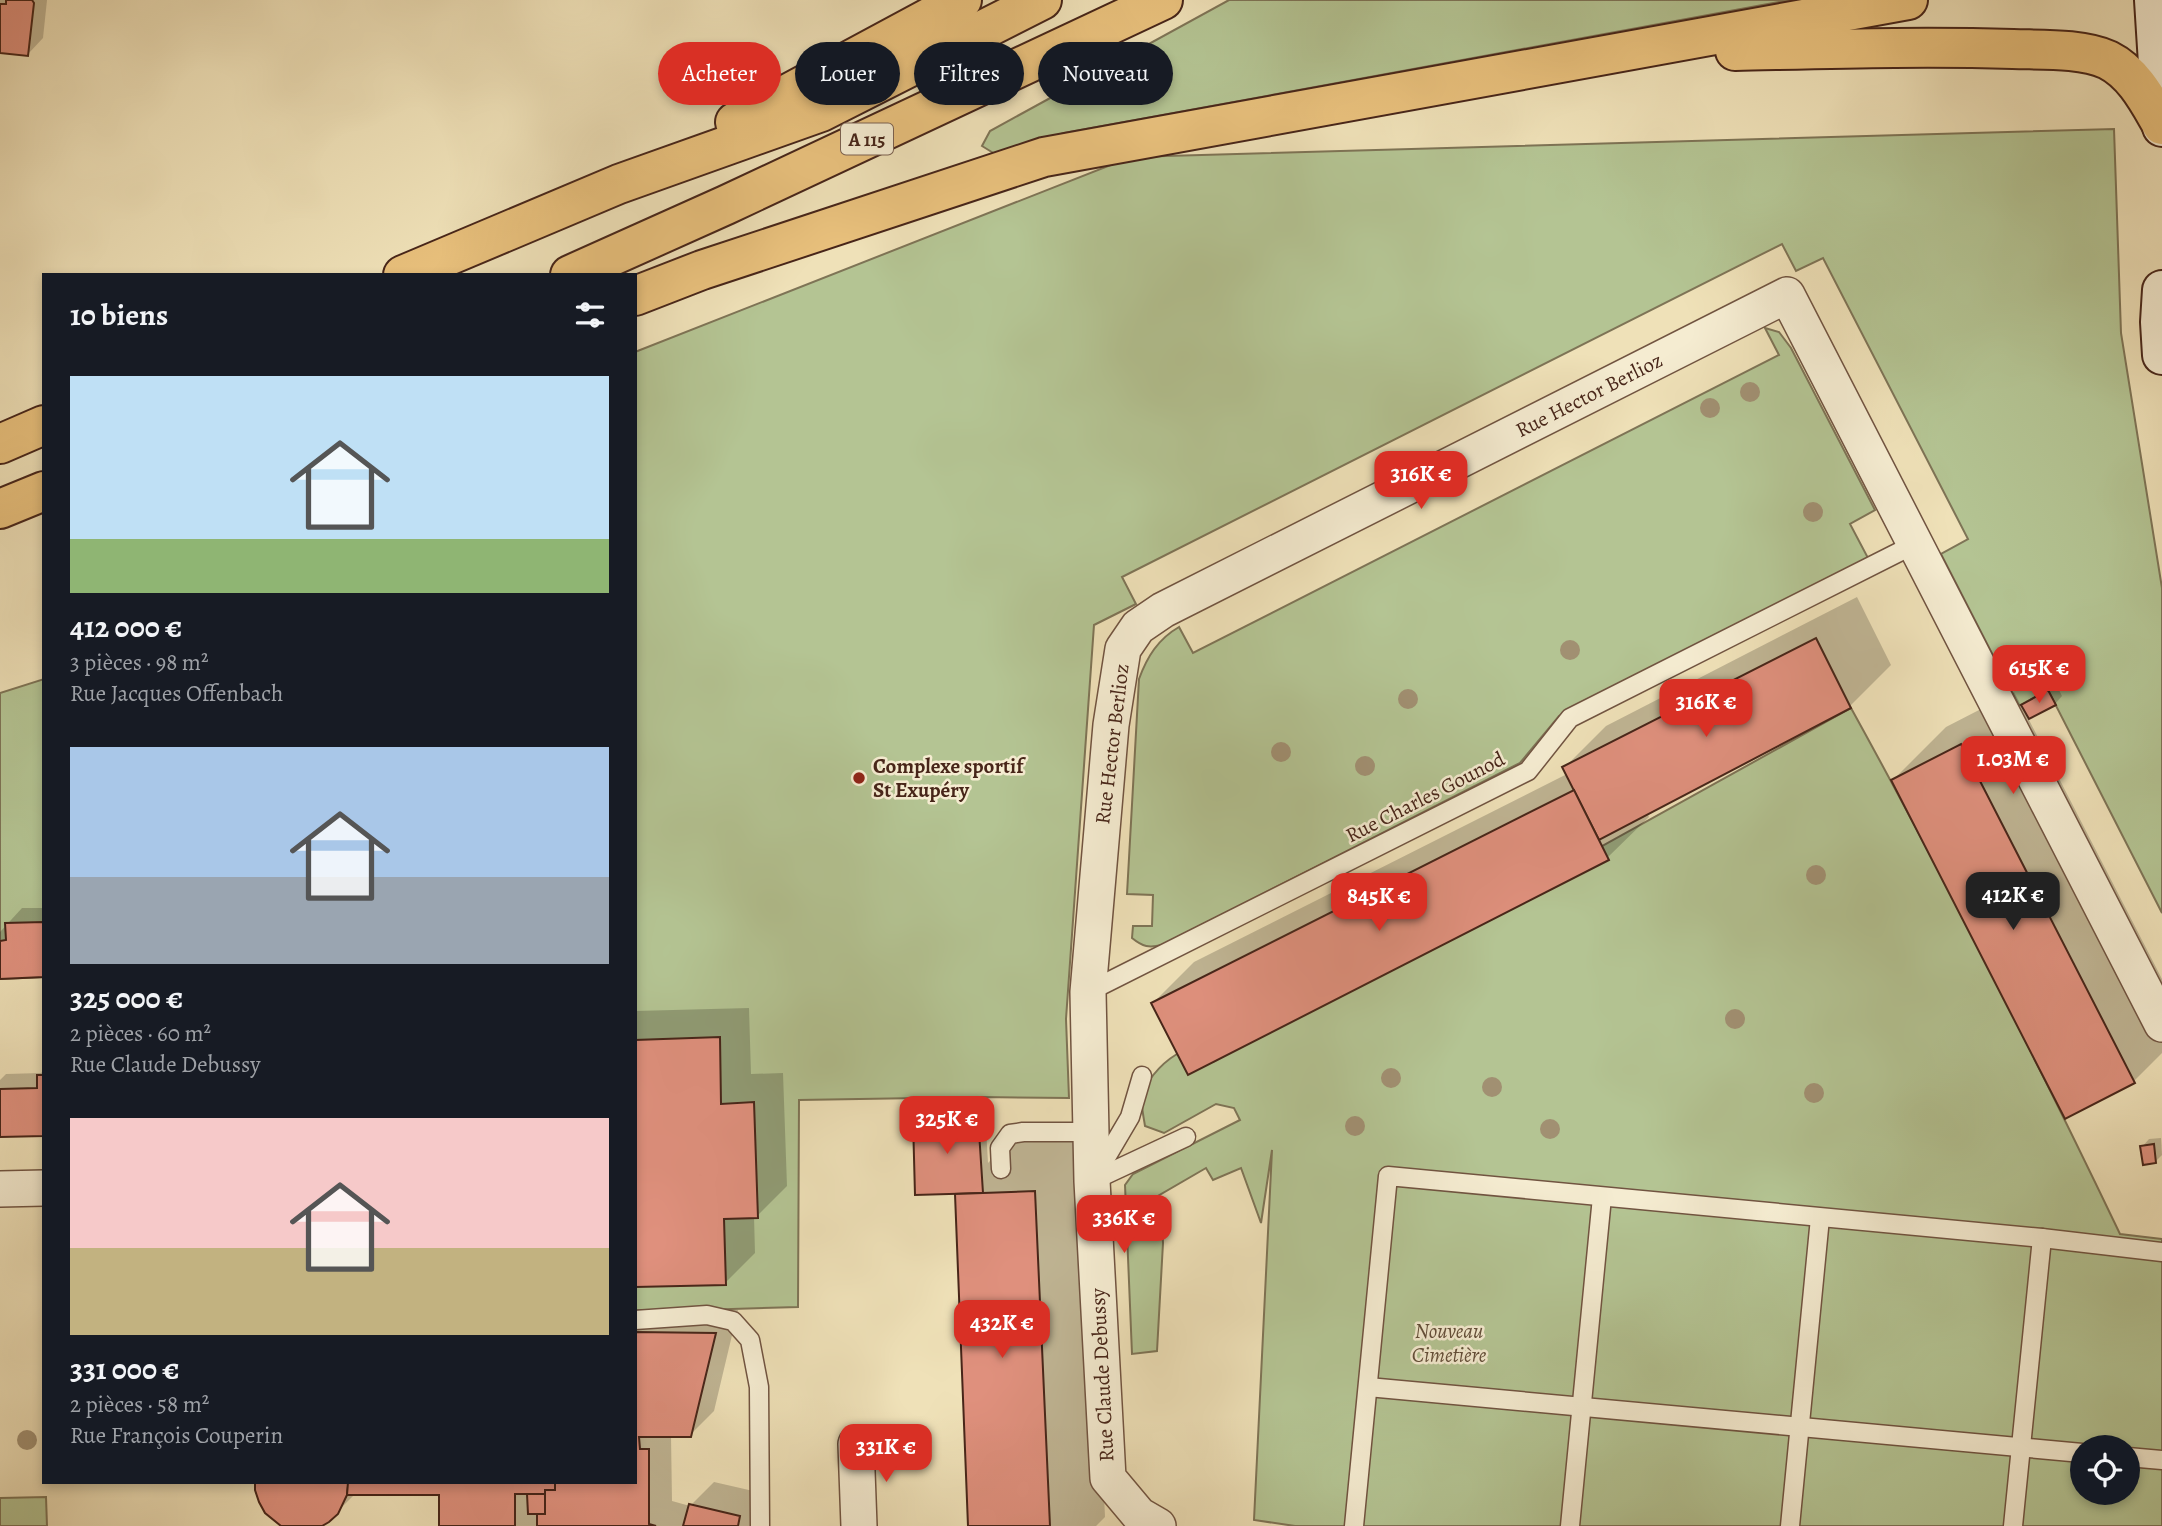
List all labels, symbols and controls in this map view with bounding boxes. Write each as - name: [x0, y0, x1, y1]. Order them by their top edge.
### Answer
- chip: Acheter: [658, 42, 781, 105]
- chip: Louer: [795, 42, 900, 105]
- chip: Filtres: [914, 42, 1024, 105]
- chip: Nouveau: [1038, 42, 1173, 105]
- road number: A 115: [841, 124, 893, 154]
- text: 10 biens: [70, 295, 168, 335]
- icon: filters: [571, 296, 609, 334]
- street label: Rue Hector Berlioz: [1511, 346, 1667, 444]
- icon: home: [277, 422, 403, 548]
- pin: 316K €: [1364, 452, 1478, 511]
- text: 316K €: [1390, 458, 1452, 489]
- text: 412 000 €: [70, 607, 182, 647]
- pin: 615K €: [1982, 646, 2096, 705]
- text: 3 pièces · 98 m²: [70, 647, 209, 678]
- text: 615K €: [2008, 652, 2070, 683]
- street label: Rue Hector Berlioz: [1088, 662, 1136, 826]
- text: Rue Jacques Offenbach: [70, 678, 283, 709]
- pin: 316K €: [1649, 680, 1763, 739]
- text: 316K €: [1675, 686, 1737, 717]
- pin: 1.03M €: [1948, 736, 2078, 796]
- text: 1.03M €: [1977, 743, 2049, 774]
- street label: Rue Charles Gounod: [1341, 744, 1510, 849]
- place label: Complexe sportif St Exupéry: [873, 752, 1026, 804]
- marker: Complexe sportif St Exupéry: [851, 770, 867, 786]
- icon: home: [277, 793, 403, 919]
- pin: 412K €: [1956, 872, 2070, 932]
- pin: 845K €: [1322, 874, 1436, 933]
- text: 412K €: [1982, 879, 2044, 910]
- text: 845K €: [1347, 880, 1411, 911]
- text: 325 000 €: [70, 978, 183, 1018]
- text: 2 pièces · 60 m²: [70, 1018, 211, 1049]
- text: Rue Claude Debussy: [70, 1049, 260, 1080]
- pin: 325K €: [890, 1096, 1004, 1156]
- text: 325K €: [915, 1103, 979, 1134]
- icon: home: [277, 1164, 403, 1290]
- pin: 336K €: [1067, 1196, 1181, 1255]
- text: 336K €: [1093, 1202, 1155, 1233]
- street label: Rue Claude Debussy: [1083, 1287, 1121, 1463]
- pin: 432K €: [945, 1300, 1059, 1360]
- text: 432K €: [970, 1307, 1034, 1338]
- park label: Nouveau Cimetière: [1412, 1317, 1487, 1369]
- text: 331 000 €: [70, 1349, 179, 1389]
- text: 2 pièces · 58 m²: [70, 1389, 209, 1420]
- text: Rue François Couperin: [70, 1420, 283, 1451]
- pin: 331K €: [829, 1424, 943, 1484]
- text: 331K €: [856, 1431, 916, 1462]
- map controls: [2070, 1435, 2140, 1505]
- button: locate: [2070, 1435, 2140, 1505]

